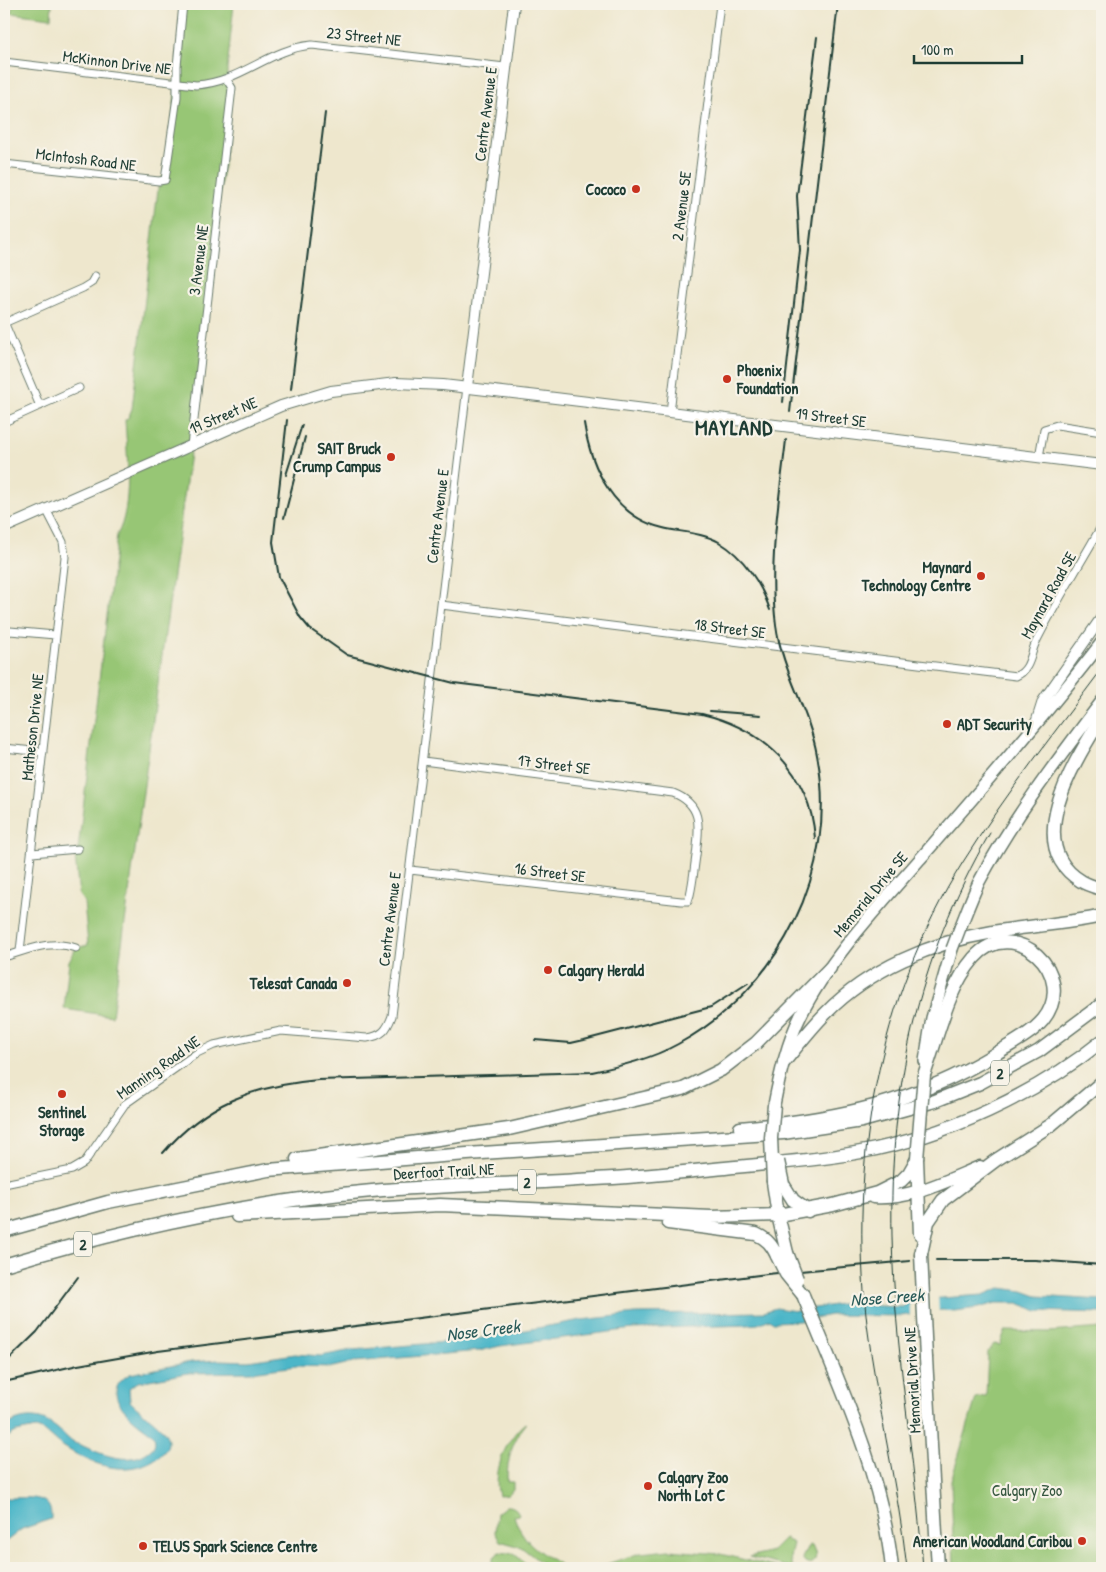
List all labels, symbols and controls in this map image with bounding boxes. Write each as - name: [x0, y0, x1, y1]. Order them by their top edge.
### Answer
- street label: 23 Street NE: [326, 21, 402, 51]
- scale bar: [914, 32, 1021, 64]
- text: 100 m: [921, 39, 954, 60]
- street label: McKinnon Drive NE: [62, 44, 172, 80]
- street label: Centre Avenue E: [468, 65, 502, 163]
- street label: McIntosh Road NE: [35, 142, 137, 176]
- street label: 2 Avenue SE: [666, 170, 696, 242]
- place label: Cococo: [585, 178, 627, 200]
- marker: Cococo: [630, 183, 642, 195]
- street label: 3 Avenue NE: [183, 224, 213, 296]
- place label: Phoenix Foundation: [736, 359, 798, 399]
- marker: Phoenix Foundation: [721, 373, 733, 385]
- street label: 19 Street NE: [186, 391, 260, 439]
- street label: 19 Street SE: [795, 402, 867, 432]
- district label: MAYLAND: [695, 413, 773, 442]
- place label: SAIT Bruck Crump Campus: [293, 437, 382, 478]
- marker: SAIT Bruck Crump Campus: [385, 451, 397, 463]
- street label: Centre Avenue E: [420, 467, 454, 565]
- street label: Maynard Road SE: [1015, 547, 1081, 643]
- place label: Maynard Technology Centre: [861, 556, 972, 597]
- marker: Maynard Technology Centre: [975, 570, 987, 582]
- street label: 18 Street SE: [693, 613, 767, 643]
- street label: Matheson Drive NE: [15, 673, 49, 781]
- place label: ADT Security: [957, 713, 1032, 736]
- marker: ADT Security: [941, 718, 953, 730]
- street label: 17 Street SE: [517, 749, 591, 779]
- street label: Memorial Drive SE: [828, 847, 912, 941]
- street label: 16 Street SE: [513, 857, 587, 887]
- street label: Centre Avenue E: [372, 870, 406, 968]
- place label: Calgary Herald: [558, 959, 645, 982]
- marker: Calgary Herald: [542, 964, 554, 976]
- place label: Telesat Canada: [249, 972, 338, 994]
- marker: Telesat Canada: [341, 977, 353, 989]
- street label: Manning Road NE: [112, 1030, 204, 1104]
- road number: 2: [991, 1060, 1009, 1086]
- marker: Sentinel Storage: [56, 1088, 68, 1100]
- place label: Sentinel Storage: [38, 1101, 87, 1142]
- street label: Deerfoot Trail NE: [393, 1157, 495, 1185]
- road number: 2: [518, 1170, 536, 1194]
- road number: 2: [74, 1232, 92, 1256]
- water label: Nose Creek: [849, 1282, 926, 1312]
- water label: Nose Creek: [445, 1313, 523, 1347]
- street label: Memorial Drive NE: [898, 1326, 926, 1434]
- place label: Calgary Zoo North Lot C: [658, 1466, 729, 1506]
- park label: Calgary Zoo: [992, 1479, 1063, 1501]
- marker: Calgary Zoo North Lot C: [642, 1480, 654, 1492]
- place label: American Woodland Caribou: [913, 1530, 1073, 1552]
- place label: TELUS Spark Science Centre: [152, 1535, 318, 1558]
- marker: American Woodland Caribou: [1076, 1535, 1088, 1547]
- marker: TELUS Spark Science Centre: [137, 1540, 149, 1552]

